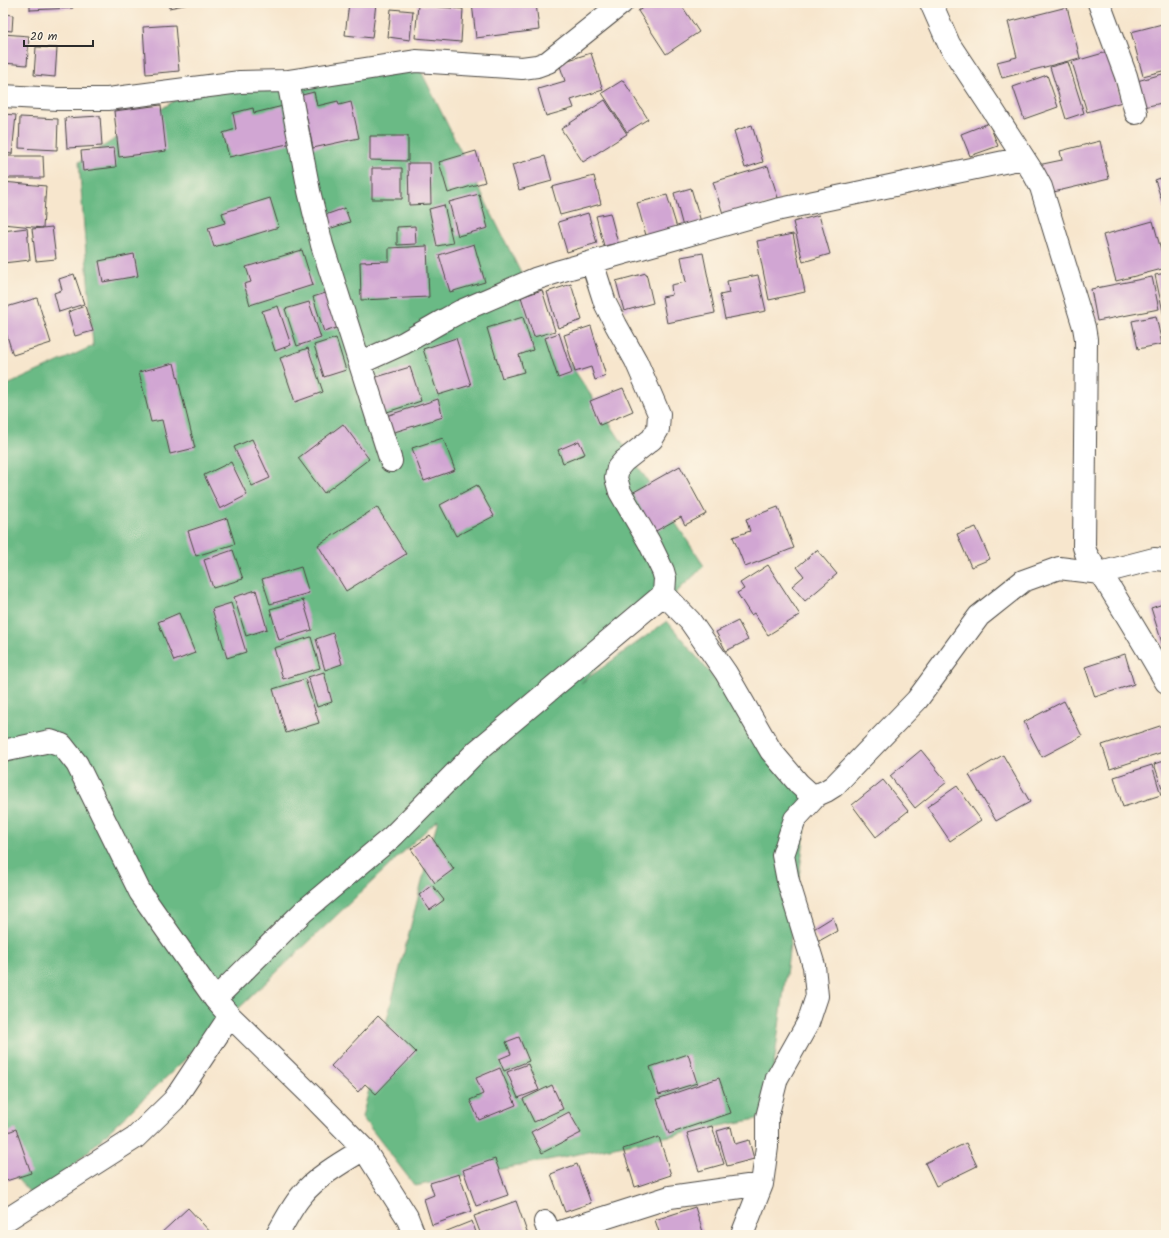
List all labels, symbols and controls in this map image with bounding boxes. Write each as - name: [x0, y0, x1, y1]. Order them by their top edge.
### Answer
- scale bar: [24, 22, 93, 48]
- text: 20 m: [30, 27, 58, 46]

